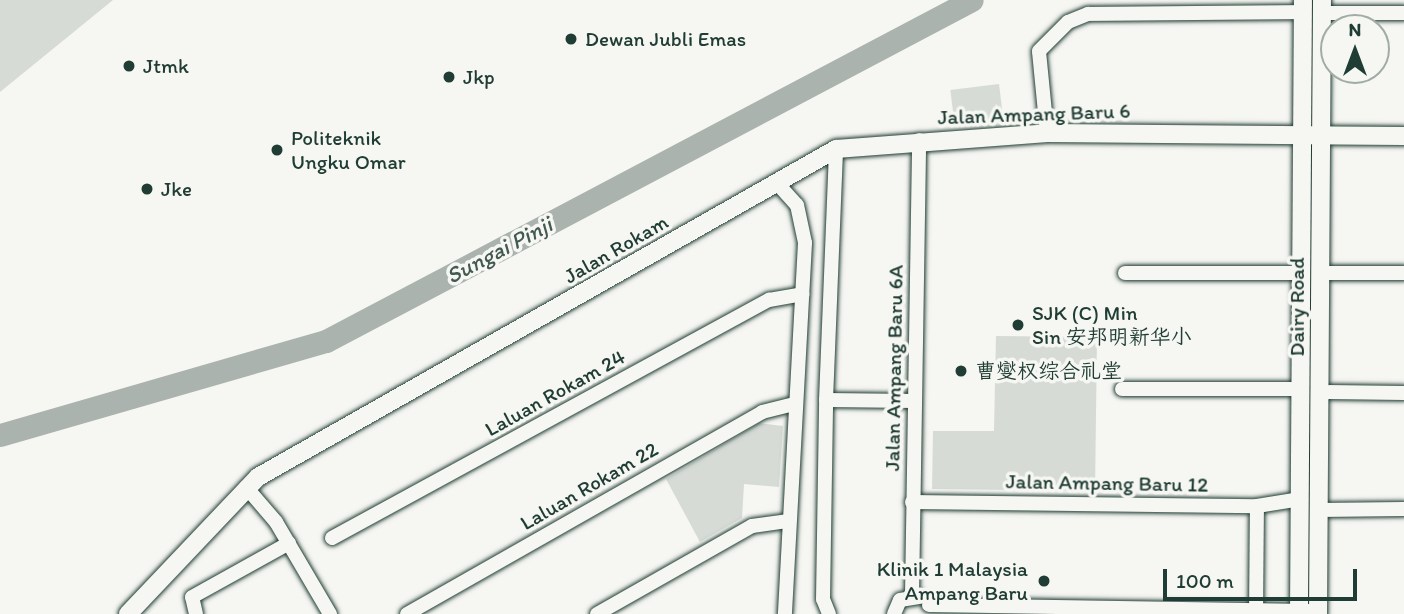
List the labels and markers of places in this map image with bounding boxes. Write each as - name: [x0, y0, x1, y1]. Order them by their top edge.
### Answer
- place label: Dewan Jubli Emas: [585, 26, 748, 52]
- marker: Dewan Jubli Emas: [563, 31, 579, 47]
- place label: Jtmk: [143, 53, 189, 79]
- marker: Jtmk: [121, 58, 137, 74]
- place label: Jkp: [463, 64, 494, 90]
- marker: Jkp: [441, 69, 457, 85]
- place label: Politeknik Ungku Omar: [291, 125, 406, 175]
- marker: Politeknik Ungku Omar: [269, 142, 285, 158]
- place label: Jke: [161, 176, 192, 202]
- marker: Jke: [139, 181, 155, 197]
- place label: SJK (C) Min Sin 安邦明新华小: [1032, 300, 1192, 350]
- marker: SJK (C) Min Sin 安邦明新华小: [1010, 317, 1026, 333]
- place label: 曹燮权综合礼堂: [975, 358, 1122, 384]
- marker: 曹燮权综合礼堂: [953, 363, 969, 379]
- place label: Klinik 1 Malaysia Ampang Baru: [877, 556, 1028, 606]
- marker: Klinik 1 Malaysia Ampang Baru: [1034, 571, 1054, 591]

